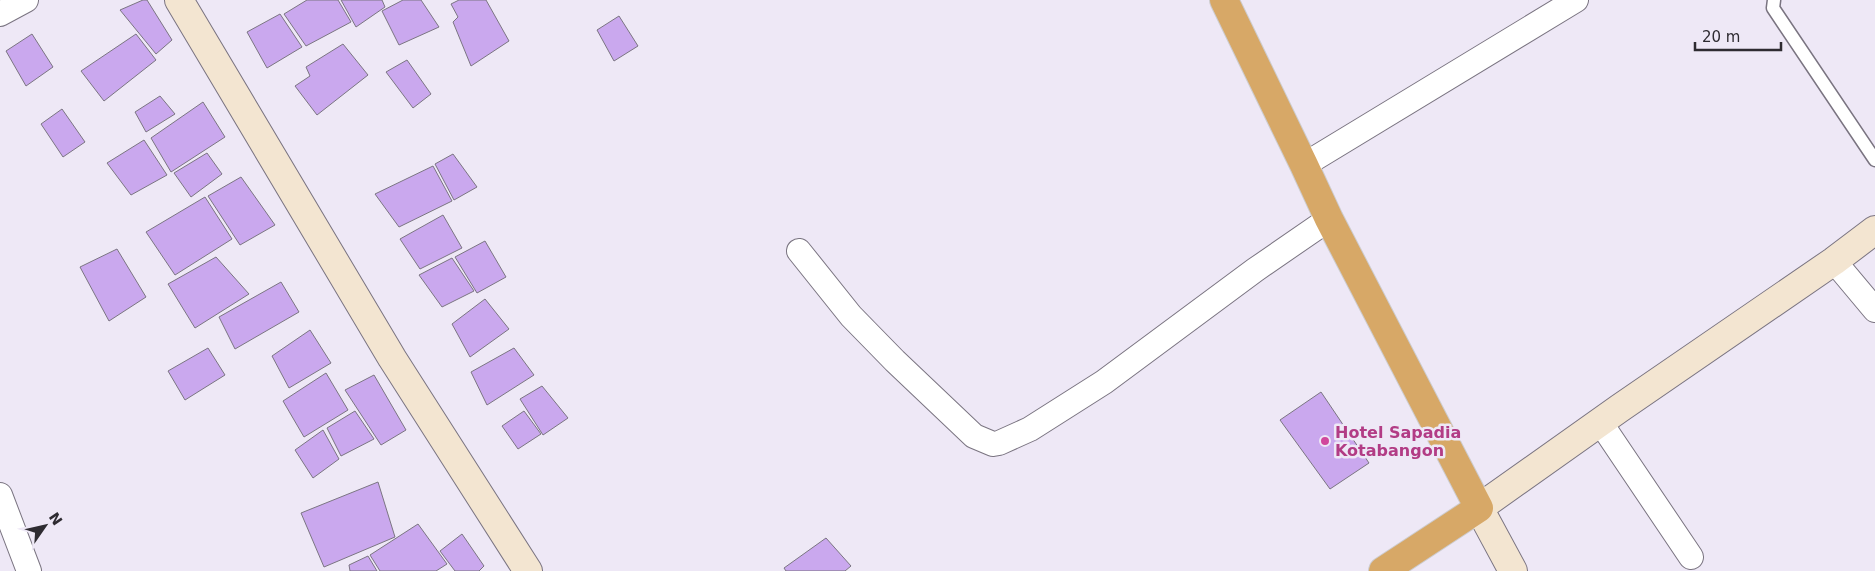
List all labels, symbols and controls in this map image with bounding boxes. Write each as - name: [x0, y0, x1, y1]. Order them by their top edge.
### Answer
- scale bar: [1695, 20, 1781, 52]
- text: 20 m: [1702, 28, 1740, 46]
- place label: Hotel Sapadia Kotabangon: [1335, 423, 1461, 460]
- marker: Hotel Sapadia Kotabangon: [1319, 435, 1331, 447]
- north arrow: [20, 501, 70, 551]
- text: N: [46, 509, 66, 528]

